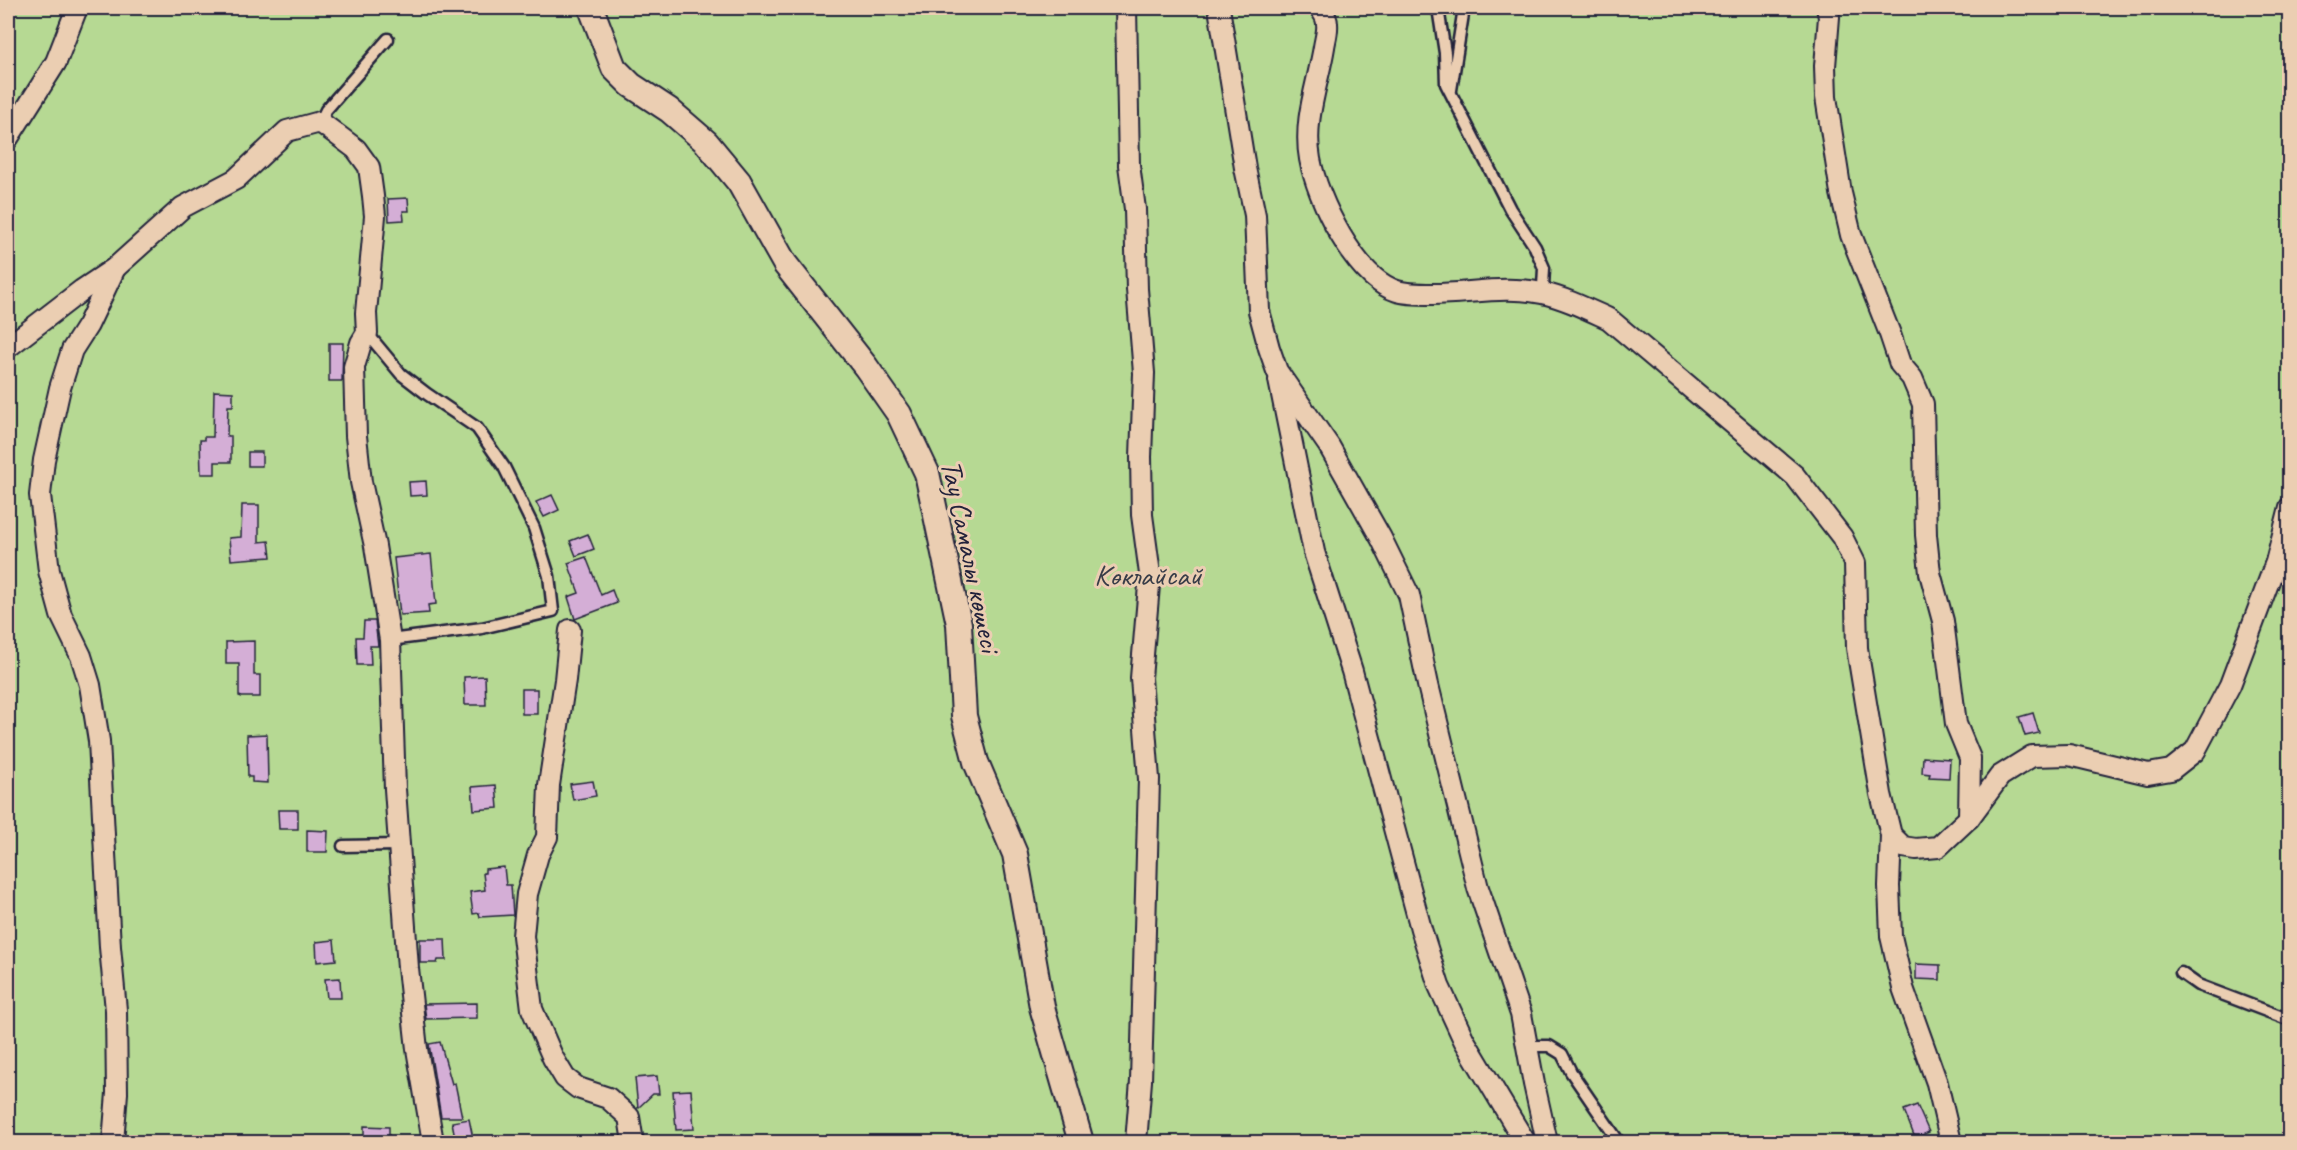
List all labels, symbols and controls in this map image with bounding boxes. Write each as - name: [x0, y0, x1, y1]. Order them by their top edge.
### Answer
- street label: Тау Самалы көшесі: [932, 457, 1011, 659]
- park label: Көклайсай: [1094, 556, 1203, 594]

